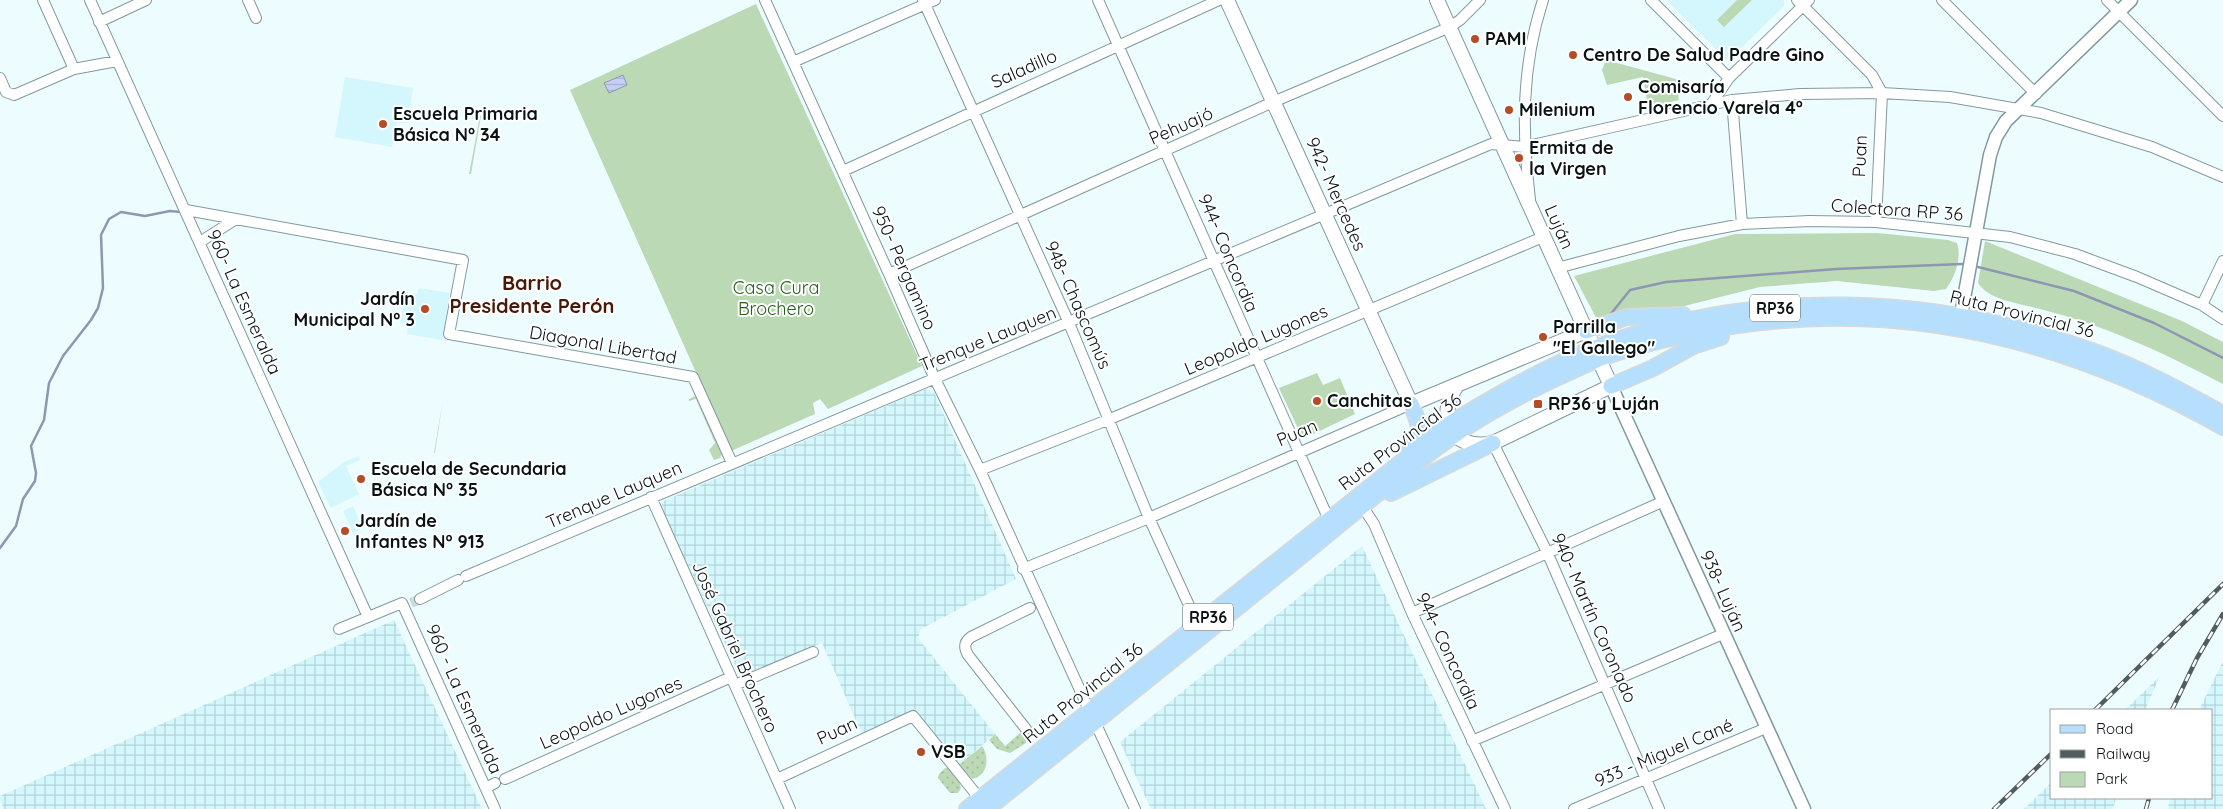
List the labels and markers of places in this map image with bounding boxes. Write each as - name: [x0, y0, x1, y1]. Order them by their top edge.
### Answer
- place label: PAMI: [1485, 27, 1526, 50]
- marker: PAMI: [1469, 33, 1481, 45]
- place label: Centro De Salud Padre Gino: [1583, 43, 1824, 66]
- marker: Centro De Salud Padre Gino: [1567, 49, 1579, 61]
- place label: Comisaría Florencio Varela 4°: [1638, 75, 1803, 119]
- marker: Comisaría Florencio Varela 4°: [1622, 91, 1634, 103]
- place label: Milenium: [1519, 98, 1595, 121]
- place label: Escuela Primaria Básica N° 34: [393, 102, 538, 146]
- marker: Milenium: [1503, 104, 1515, 116]
- marker: Escuela Primaria Básica N° 34: [377, 118, 389, 130]
- place label: Ermita de la Virgen: [1529, 136, 1614, 180]
- marker: Ermita de la Virgen: [1513, 152, 1525, 164]
- place label: Jardín Municipal N° 3: [294, 287, 415, 331]
- marker: Jardín Municipal N° 3: [419, 303, 431, 315]
- place label: Parrilla "El Gallego": [1553, 315, 1655, 359]
- marker: Parrilla "El Gallego": [1537, 331, 1549, 343]
- place label: Canchitas: [1327, 389, 1412, 412]
- place label: RP36 y Luján: [1548, 392, 1659, 415]
- marker: Canchitas: [1311, 395, 1323, 407]
- marker: RP36 y Luján: [1532, 398, 1544, 410]
- place label: Escuela de Secundaria Básica N° 35: [371, 457, 567, 501]
- marker: Escuela de Secundaria Básica N° 35: [355, 473, 367, 485]
- place label: Jardín de Infantes N° 913: [355, 509, 484, 553]
- marker: Jardín de Infantes N° 913: [339, 525, 351, 537]
- place label: VSB: [931, 740, 966, 763]
- marker: VSB: [915, 746, 927, 758]

